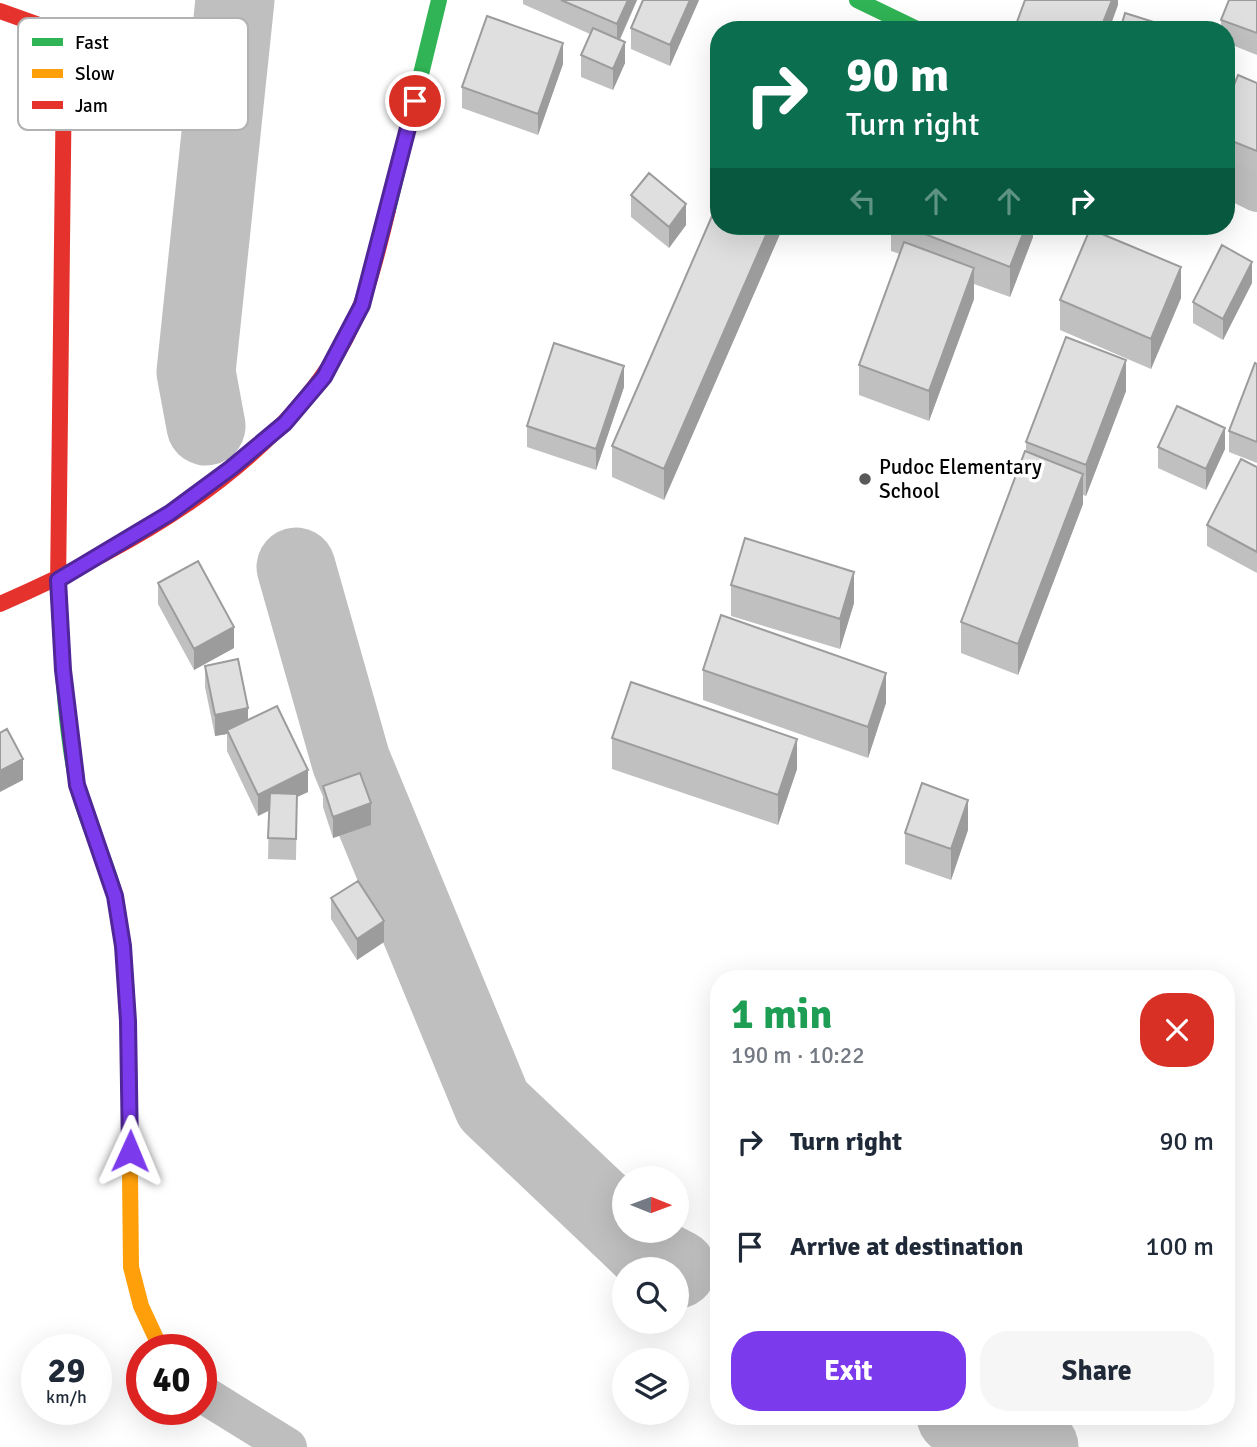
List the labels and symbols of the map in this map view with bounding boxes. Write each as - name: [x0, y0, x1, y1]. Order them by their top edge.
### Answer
- legend: [18, 18, 248, 130]
- text: Fast: [75, 31, 109, 55]
- text: Slow: [75, 62, 115, 86]
- pin: [385, 71, 445, 131]
- text: Jam: [75, 94, 108, 118]
- place label: Pudoc Elementary School: [879, 454, 1042, 504]
- marker: Pudoc Elementary School: [857, 471, 873, 487]
- position arrow: [93, 1114, 167, 1188]
- north arrow: [612, 1166, 690, 1242]
- speed limit sign: 40: [126, 1334, 217, 1425]

